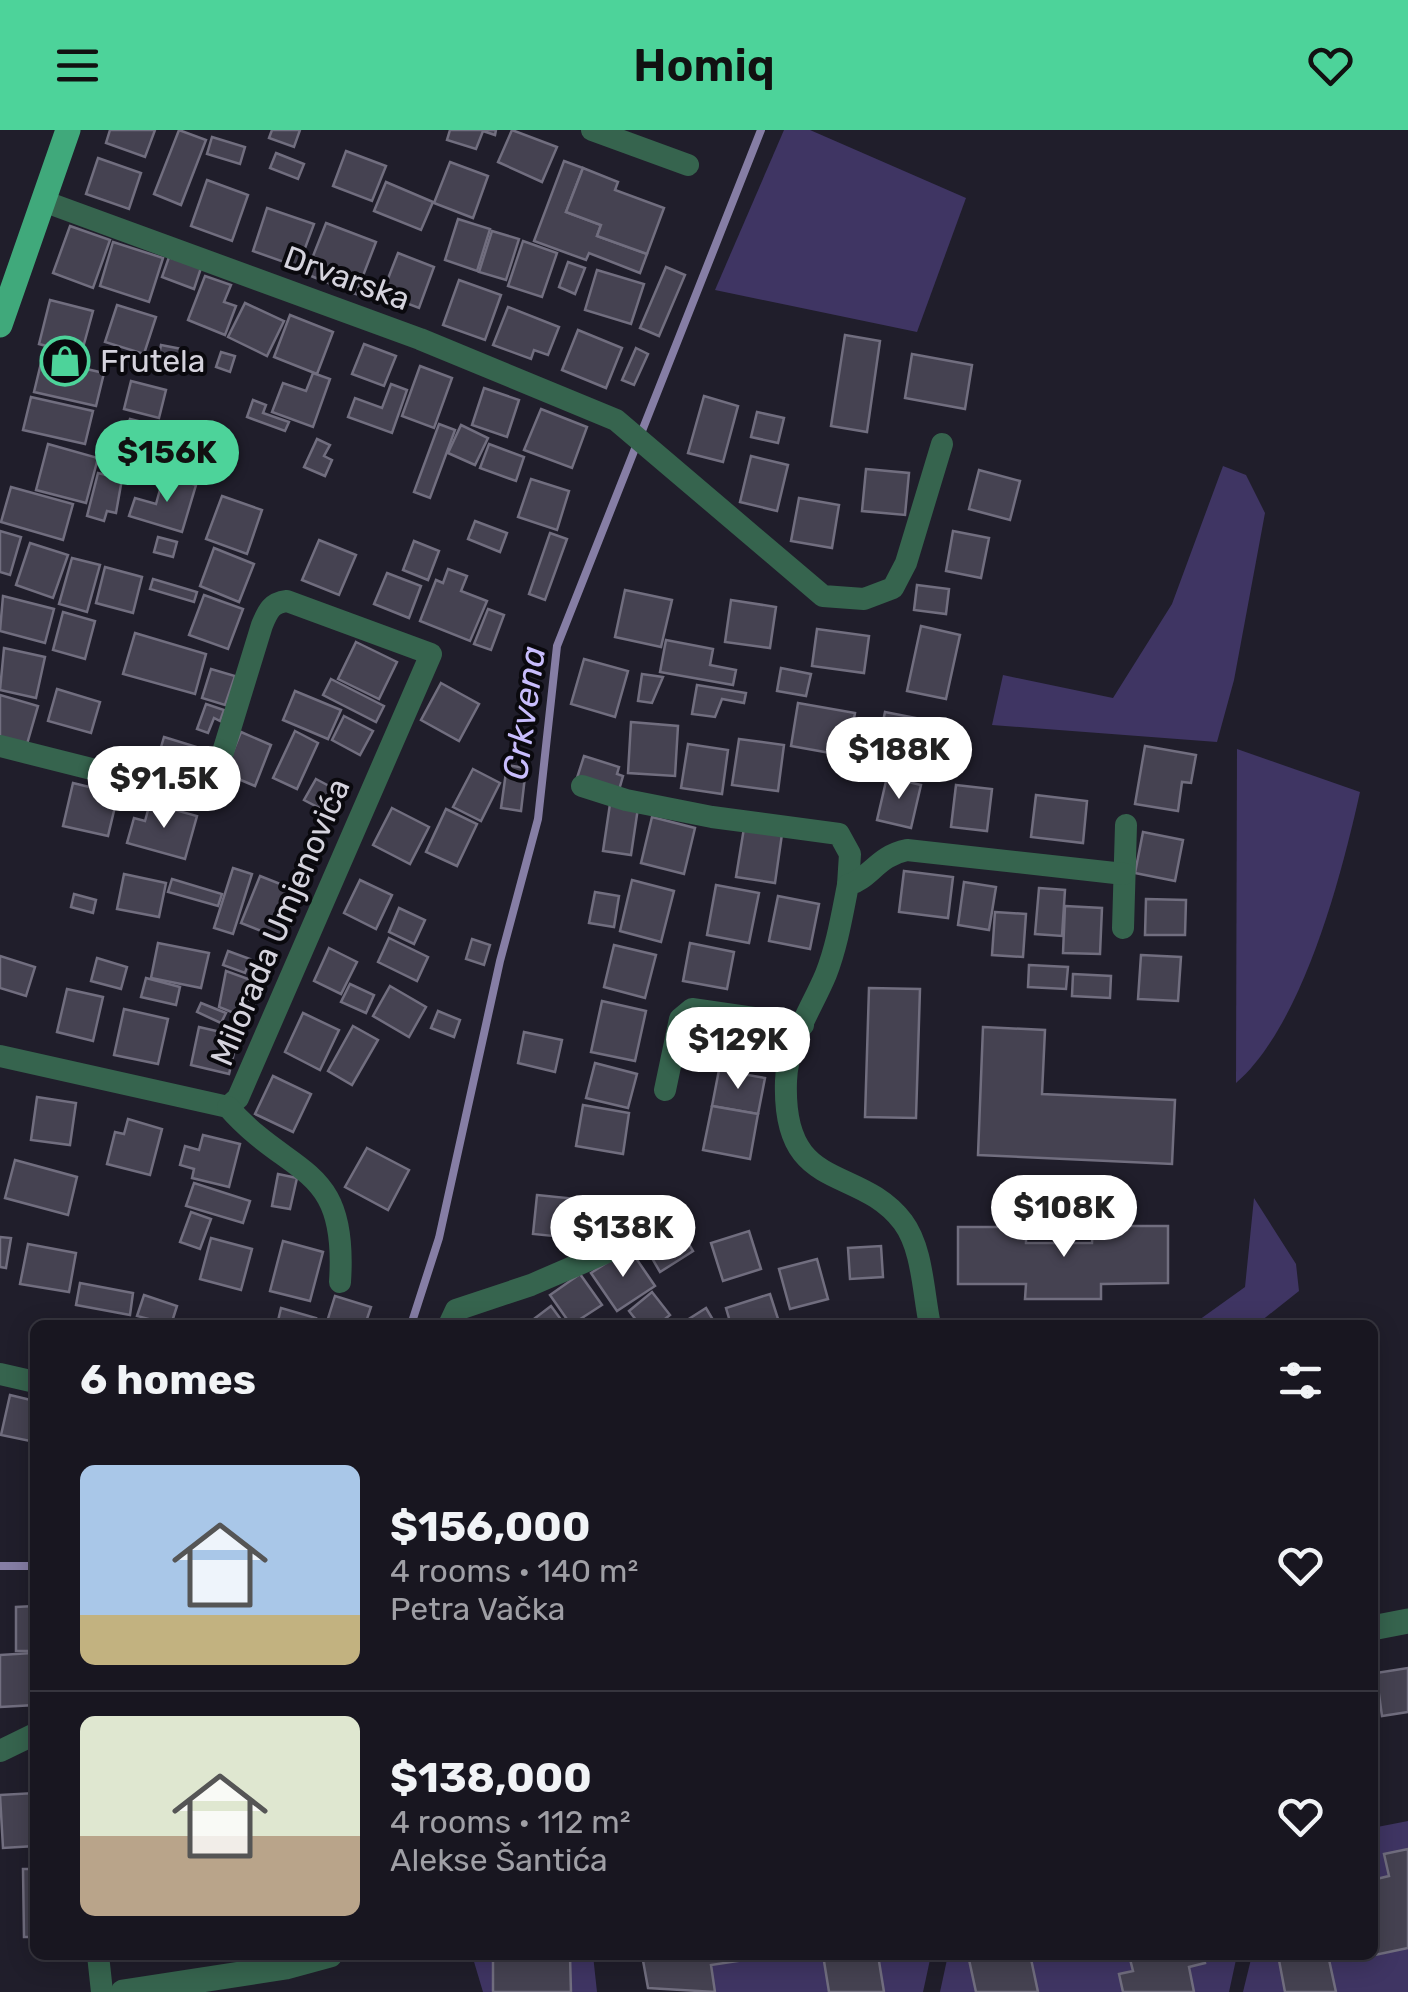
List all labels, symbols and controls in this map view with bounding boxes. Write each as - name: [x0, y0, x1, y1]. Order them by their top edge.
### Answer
- icon: menu: [50, 38, 105, 93]
- icon: heart: [1303, 38, 1358, 93]
- text: Homiq: [633, 39, 775, 92]
- street label: Drvarska: [279, 238, 415, 318]
- shop icon: Frutela: [39, 335, 91, 387]
- place label: Frutela: [100, 342, 206, 380]
- pin: $156K: [97, 420, 237, 505]
- text: $156K: [117, 433, 217, 471]
- water label: Crkvena: [494, 643, 554, 783]
- pin: $188K: [829, 717, 969, 802]
- text: $188K: [848, 730, 950, 768]
- pin: $91.5K: [83, 746, 245, 831]
- text: $91.5K: [110, 759, 218, 797]
- street label: Milorada Umjenovića: [202, 773, 358, 1071]
- pin: $129K: [668, 1007, 808, 1092]
- text: $129K: [688, 1020, 788, 1058]
- pin: $108K: [994, 1175, 1134, 1260]
- text: $108K: [1013, 1188, 1115, 1226]
- pin: $138K: [553, 1195, 693, 1280]
- text: $138K: [572, 1208, 674, 1246]
- icon: filters: [1273, 1353, 1328, 1408]
- text: 6 homes: [80, 1355, 256, 1405]
- text: $156,000: [390, 1502, 590, 1552]
- icon: home: [160, 1505, 280, 1625]
- icon: heart: [1273, 1538, 1328, 1593]
- text: 4 rooms · 140 m²: [390, 1552, 638, 1590]
- text: Petra Vačka: [390, 1590, 566, 1628]
- text: $138,000: [390, 1753, 592, 1803]
- icon: home: [160, 1756, 280, 1876]
- icon: heart: [1273, 1789, 1328, 1844]
- text: 4 rooms · 112 m²: [390, 1803, 631, 1841]
- text: Alekse Šantića: [390, 1841, 608, 1879]

